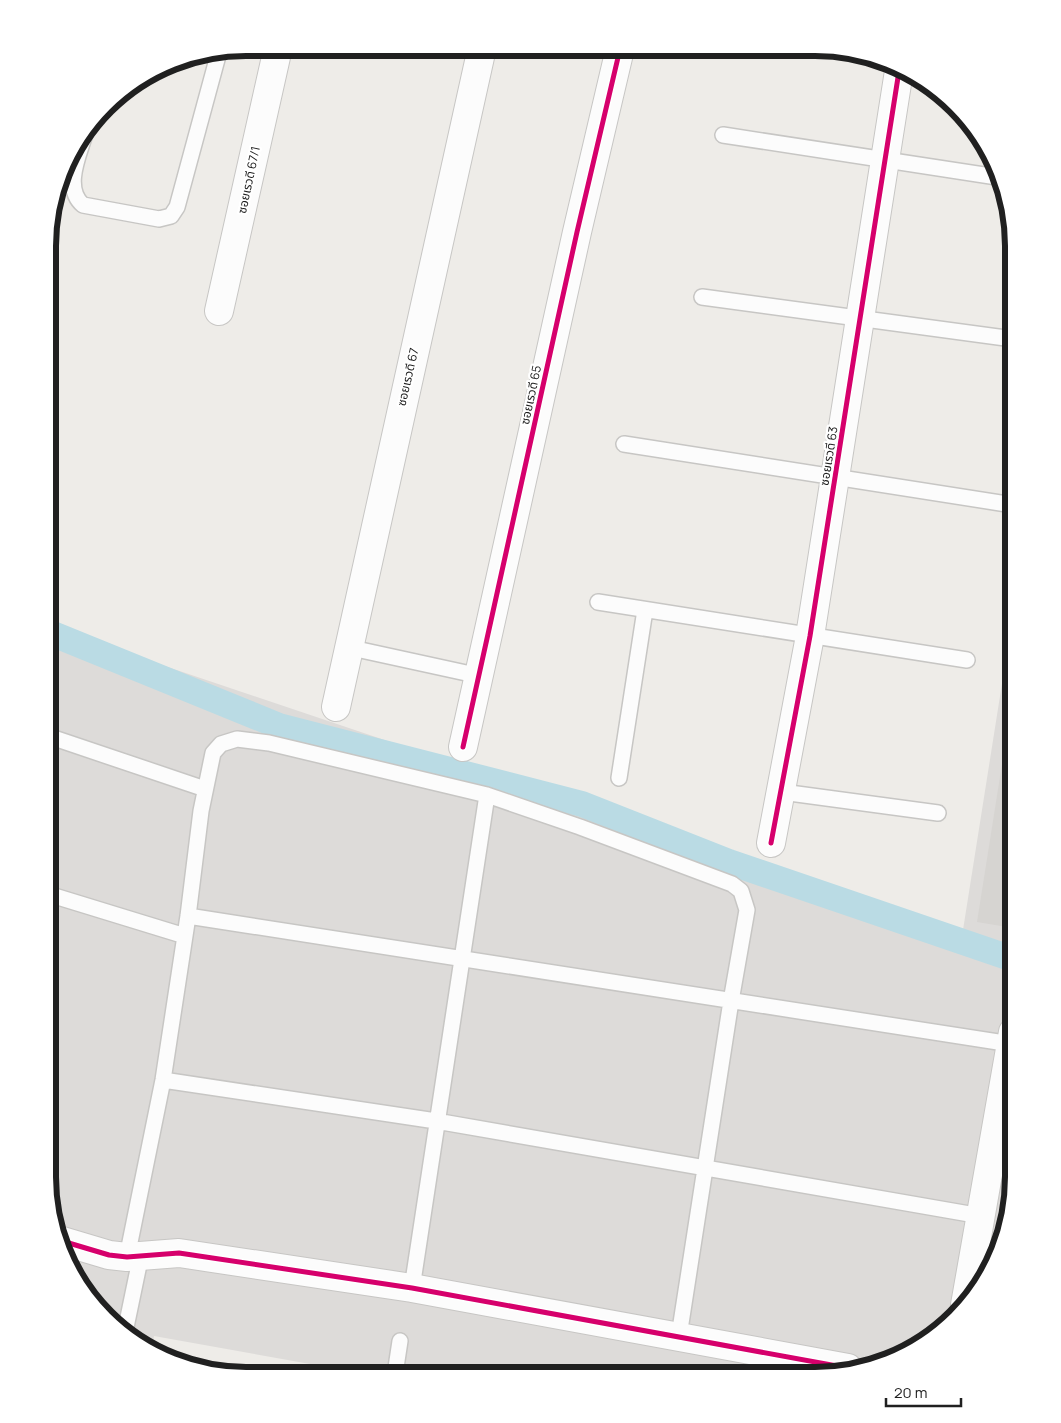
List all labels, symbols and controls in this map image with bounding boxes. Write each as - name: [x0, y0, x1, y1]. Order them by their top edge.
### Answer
- street label: ซอยเรวดี 67/1: [233, 145, 264, 215]
- street label: ซอยเรวดี 67: [393, 346, 422, 408]
- street label: ซอยเรวดี 65: [516, 364, 545, 426]
- street label: ซอยเรวดี 63: [815, 425, 842, 487]
- scale bar: [886, 1376, 961, 1408]
- text: 20 m: [894, 1382, 927, 1403]

